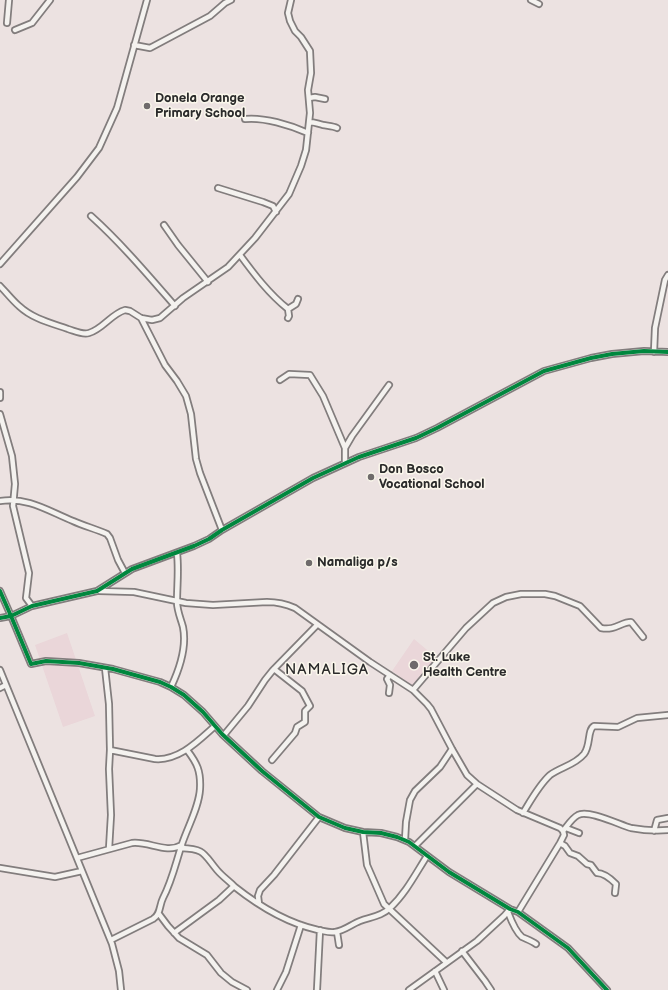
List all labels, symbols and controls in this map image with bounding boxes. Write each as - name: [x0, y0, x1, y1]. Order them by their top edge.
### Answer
- place label: Donela Orange Primary School: [155, 91, 245, 122]
- marker: Donela Orange Primary School: [142, 101, 152, 111]
- place label: Don Bosco Vocational School: [379, 462, 485, 493]
- marker: Don Bosco Vocational School: [366, 472, 376, 482]
- place label: Namaliga p/s: [317, 555, 398, 571]
- marker: Namaliga p/s: [304, 558, 314, 568]
- place label: St. Luke Health Centre: [423, 650, 506, 681]
- marker: St. Luke Health Centre: [408, 659, 420, 671]
- district label: NAMALIGA: [285, 661, 369, 679]

